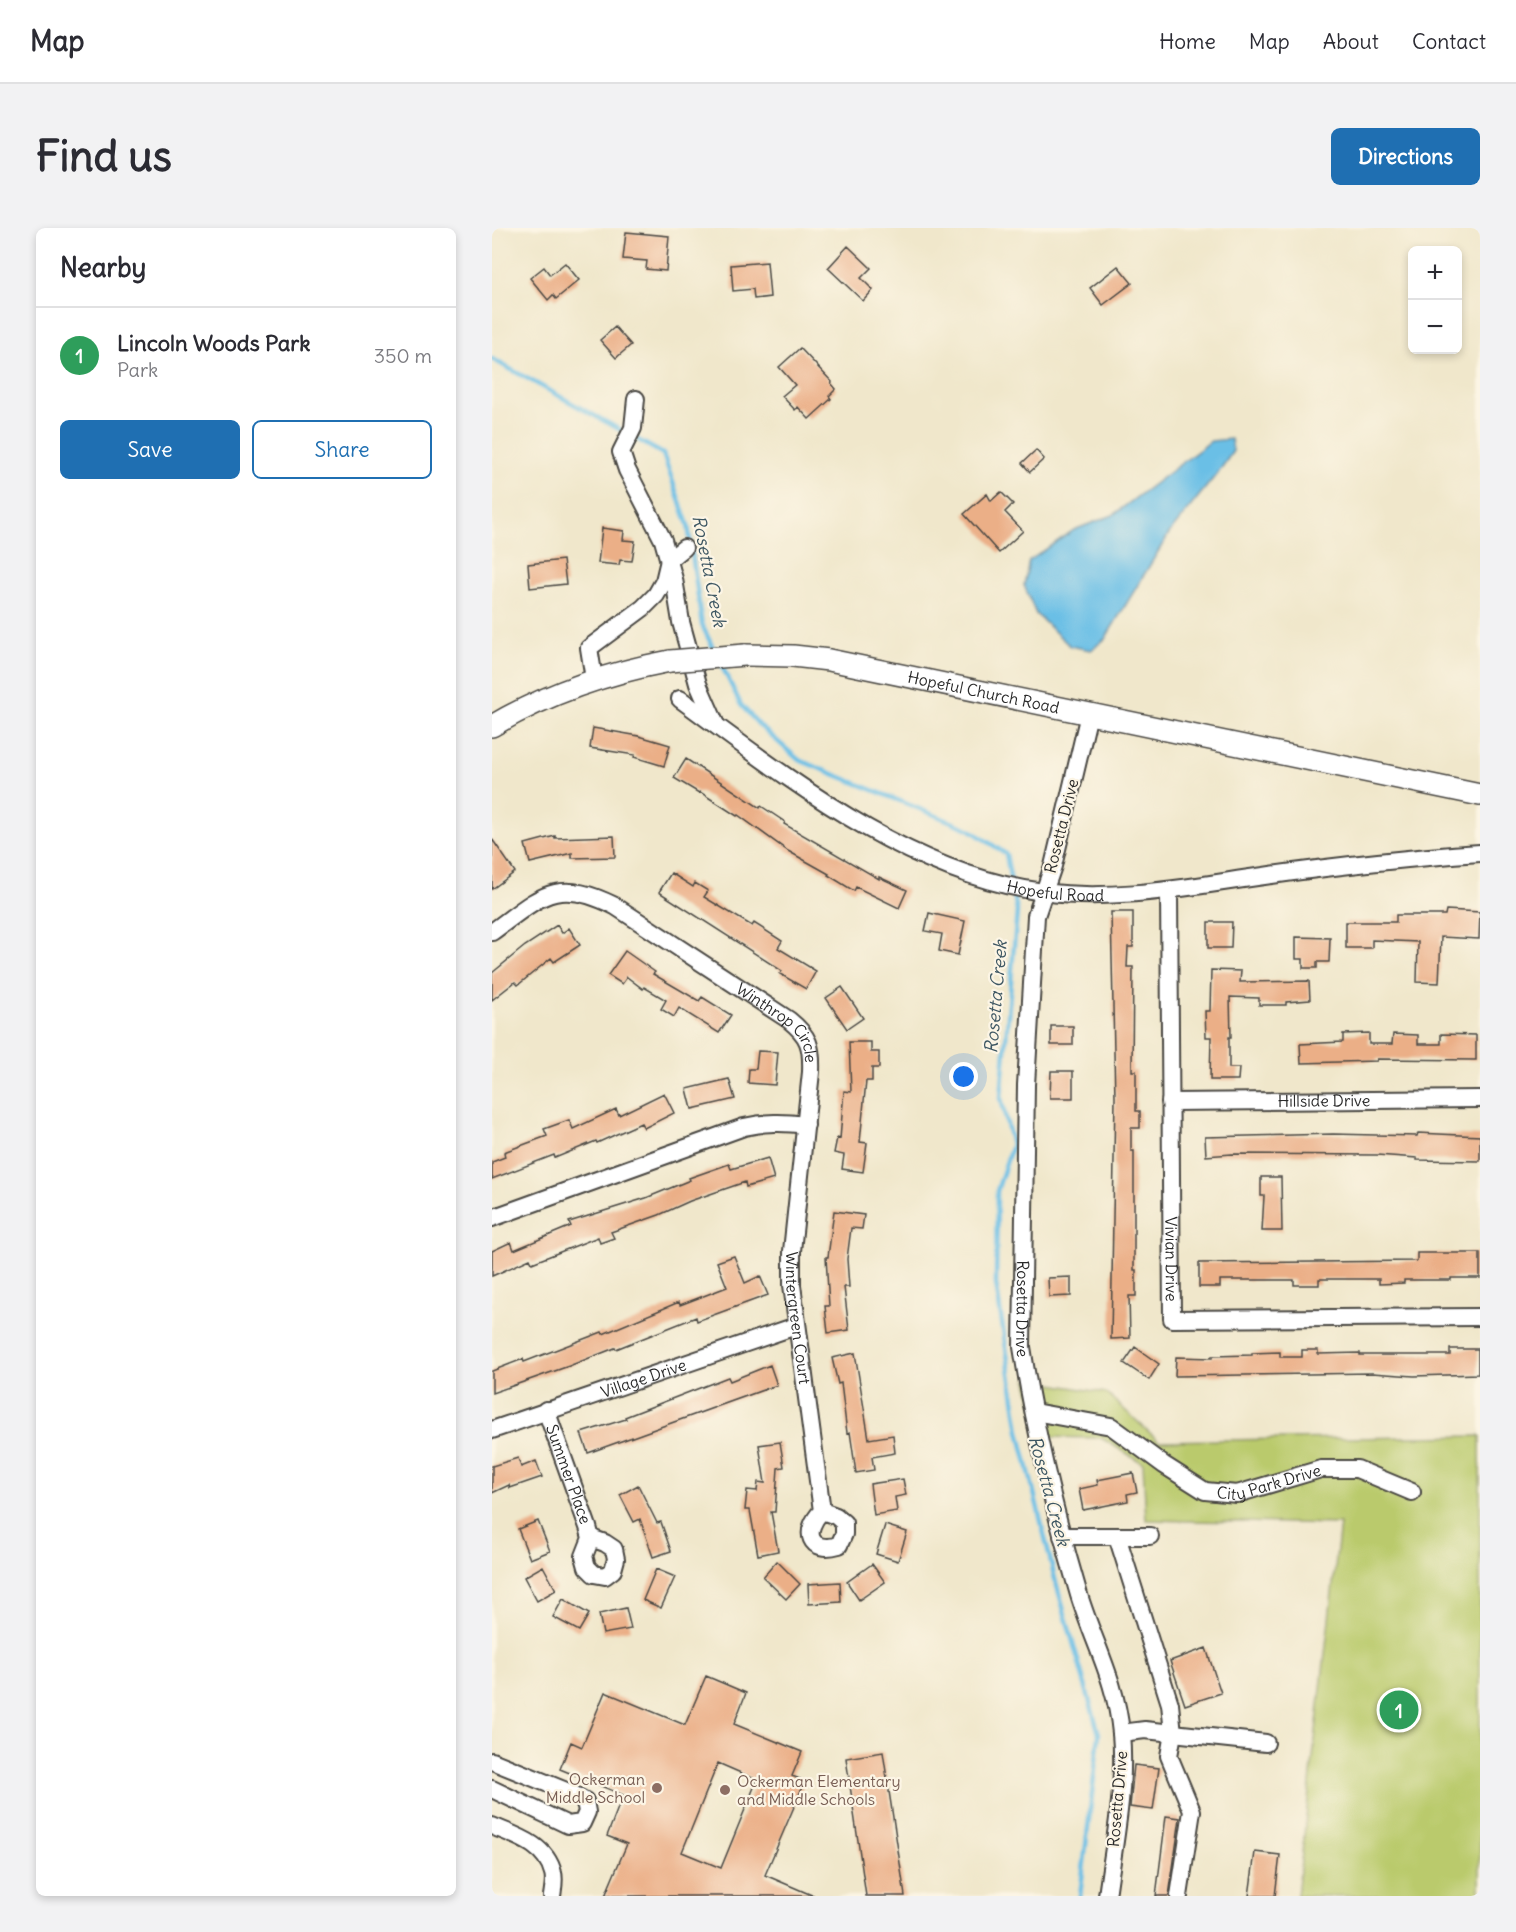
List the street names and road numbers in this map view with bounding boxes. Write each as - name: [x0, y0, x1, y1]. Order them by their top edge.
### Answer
- street label: Hopeful Church Road: [906, 667, 1061, 718]
- street label: Rosetta Drive: [1040, 777, 1082, 875]
- street label: Hopeful Road: [1005, 876, 1104, 905]
- street label: Winthrop Circle: [733, 978, 821, 1063]
- street label: Hillside Drive: [1277, 1090, 1370, 1111]
- street label: Vivian Drive: [1161, 1216, 1182, 1302]
- street label: Wintergreen Court: [782, 1251, 815, 1386]
- street label: Rosetta Drive: [1012, 1260, 1033, 1358]
- street label: Village Drive: [598, 1354, 689, 1402]
- street label: Summer Place: [542, 1422, 596, 1526]
- street label: City Park Drive: [1216, 1460, 1323, 1504]
- street label: Rosetta Drive: [1103, 1750, 1131, 1848]

